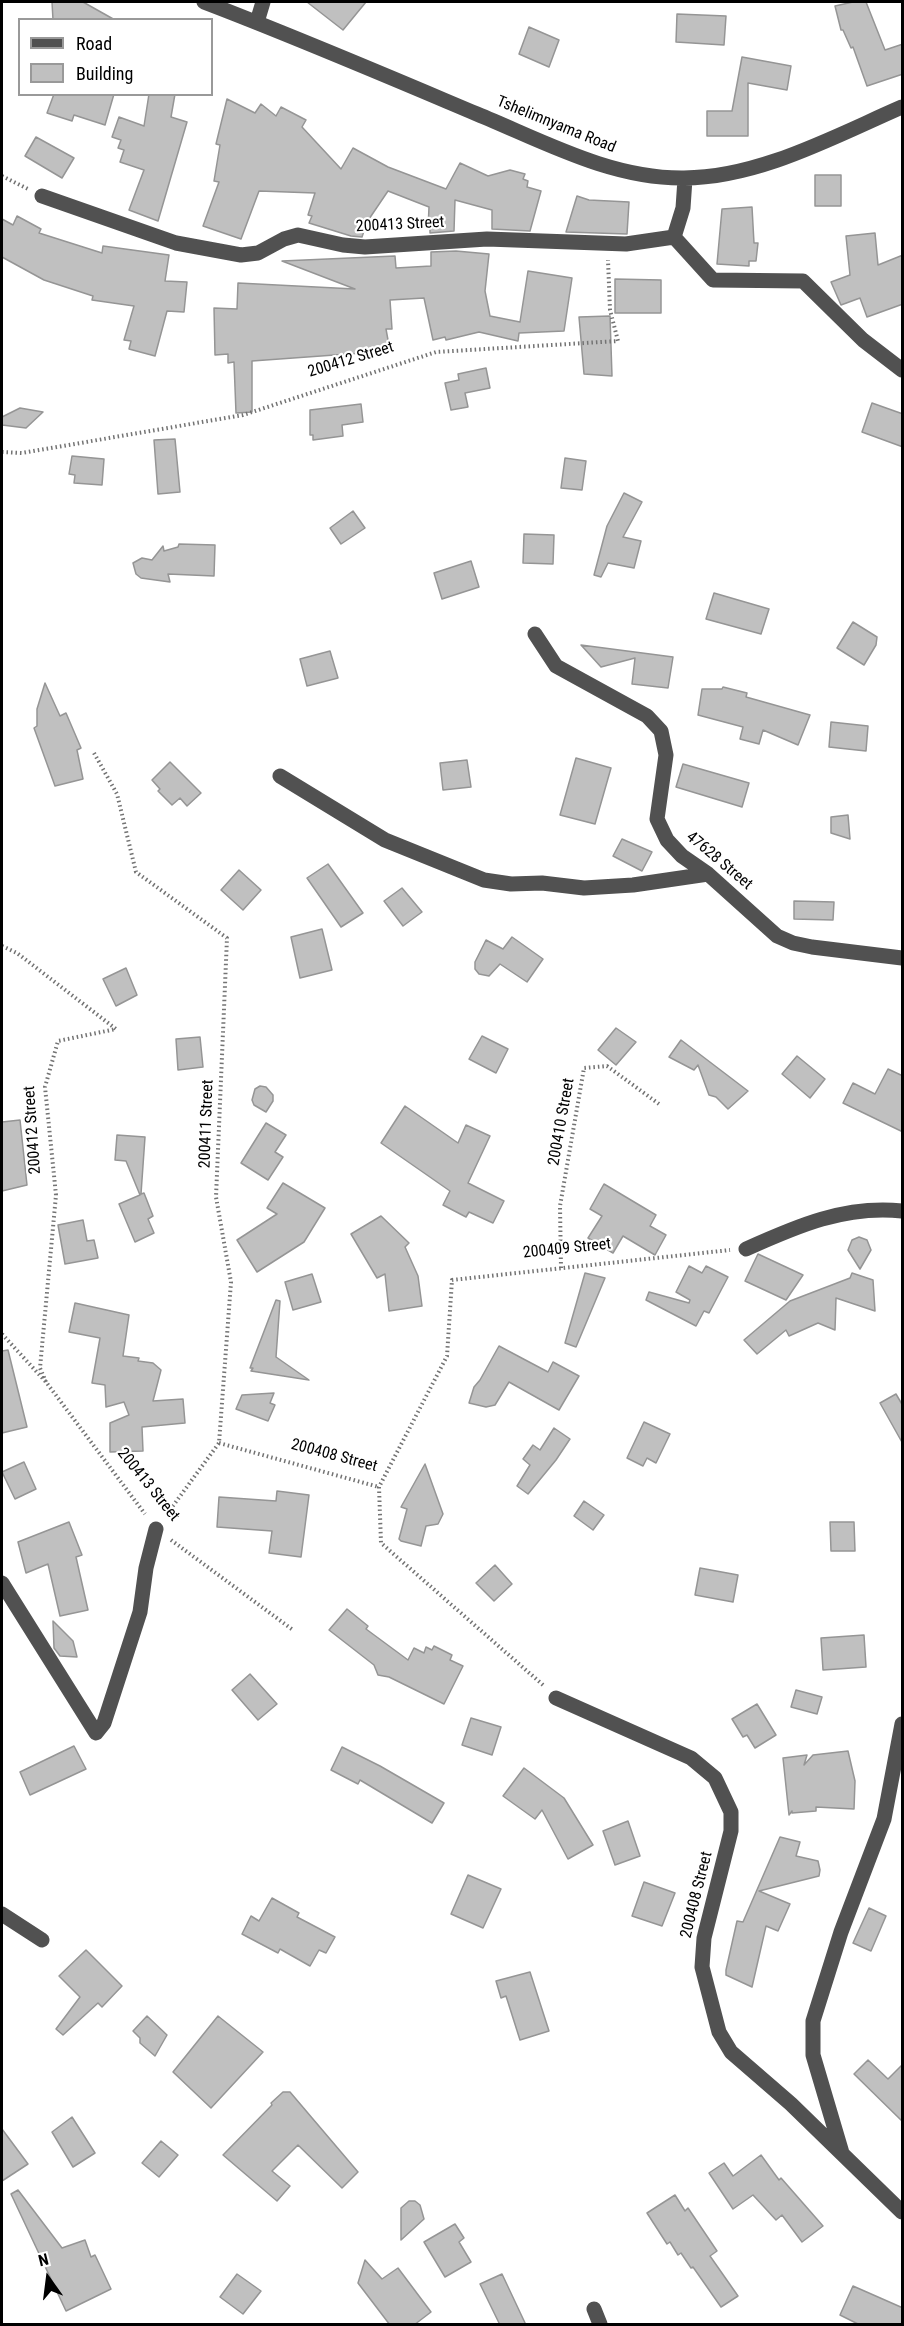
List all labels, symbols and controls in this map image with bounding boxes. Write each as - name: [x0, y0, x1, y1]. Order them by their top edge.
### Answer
- legend: [18, 18, 213, 96]
- text: Road: [76, 33, 112, 54]
- text: Building: [76, 63, 133, 84]
- street label: Tshelimnyama Road: [494, 92, 618, 158]
- street label: 200413 Street: [355, 213, 445, 237]
- street label: 200412 Street: [306, 338, 396, 382]
- street label: 47628 Street: [682, 828, 756, 894]
- street label: 200410 Street: [545, 1077, 579, 1167]
- street label: 200411 Street: [196, 1079, 218, 1169]
- street label: 200412 Street: [20, 1085, 46, 1175]
- street label: 200409 Street: [522, 1235, 612, 1263]
- street label: 200408 Street: [289, 1435, 379, 1477]
- street label: 200413 Street: [113, 1445, 183, 1525]
- street label: 200408 Street: [677, 1850, 717, 1940]
- north arrow: [18, 2248, 78, 2308]
- text: N: [36, 2250, 51, 2270]

